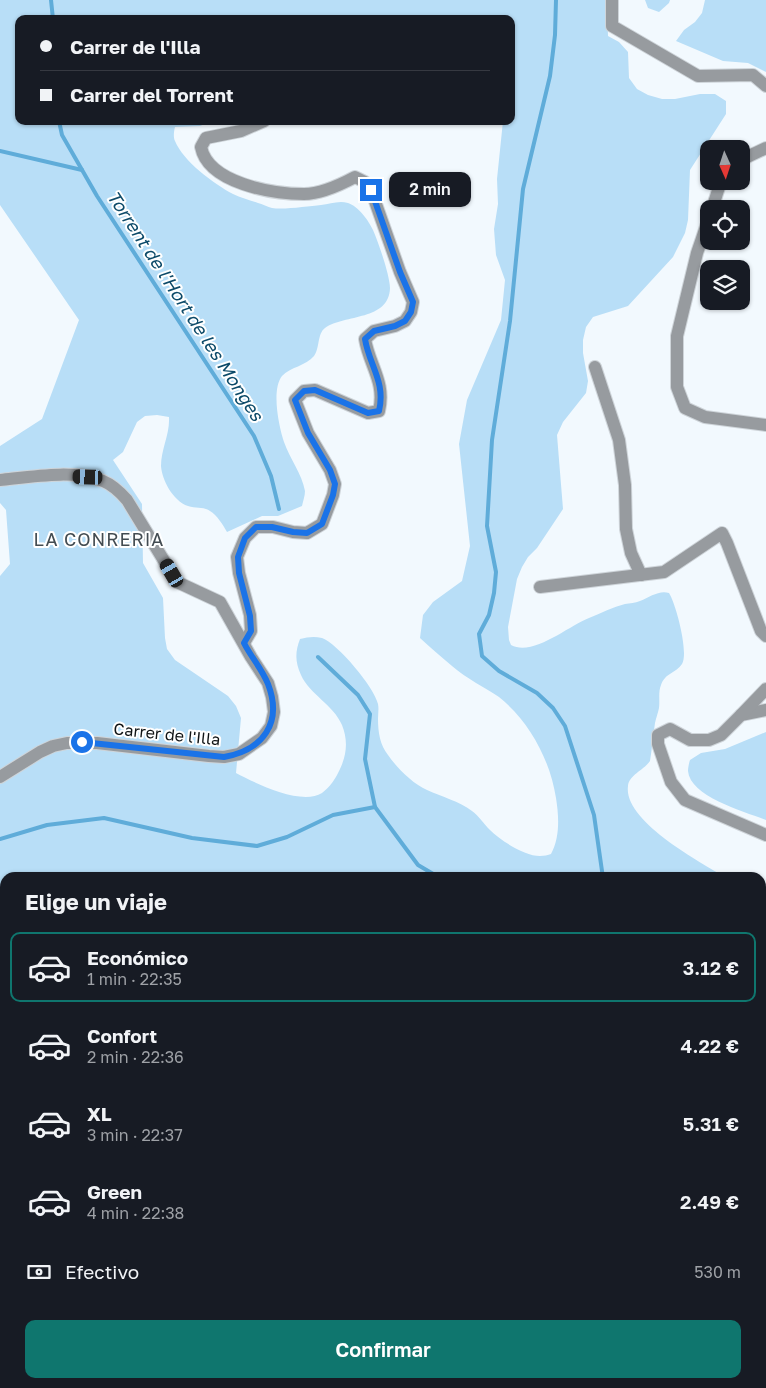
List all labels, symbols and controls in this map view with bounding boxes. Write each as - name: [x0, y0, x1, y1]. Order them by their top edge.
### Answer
- text: Carrer de l'Illa: [70, 35, 201, 58]
- text: Carrer del Torrent: [70, 83, 234, 106]
- north arrow: [700, 140, 750, 190]
- map controls: [700, 140, 750, 310]
- callout: 2 min: [388, 172, 471, 208]
- route end: [360, 179, 382, 201]
- text: 2 min: [409, 179, 451, 199]
- water label: Torrent de l'Hort de les Monges: [103, 186, 269, 426]
- button: locate: [700, 200, 750, 250]
- button: layers: [700, 260, 750, 310]
- car: [72, 469, 103, 485]
- district label: LA CONRERIA: [34, 528, 164, 550]
- car: [158, 556, 185, 590]
- street label: Carrer de l'Illa: [113, 718, 221, 750]
- route start: [71, 731, 93, 753]
- text: Elige un viaje: [25, 888, 167, 915]
- icon: car: [27, 945, 72, 990]
- text: Económico: [87, 946, 188, 969]
- text: 3.12 €: [683, 956, 739, 979]
- text: 1 min · 22:35: [87, 969, 182, 989]
- icon: car: [27, 1023, 72, 1068]
- text: Confort: [87, 1024, 157, 1047]
- text: 4.22 €: [681, 1034, 739, 1057]
- text: 2 min · 22:36: [87, 1047, 184, 1067]
- icon: car: [27, 1101, 72, 1146]
- text: XL: [87, 1102, 112, 1125]
- text: 5.31 €: [683, 1112, 739, 1135]
- text: 3 min · 22:37: [87, 1125, 183, 1145]
- icon: car: [27, 1179, 72, 1224]
- text: Green: [87, 1180, 142, 1203]
- text: 2.49 €: [680, 1190, 739, 1213]
- text: 4 min · 22:38: [87, 1203, 184, 1223]
- icon: cash: [25, 1258, 53, 1286]
- text: Efectivo: [65, 1260, 139, 1283]
- text: 530 m: [694, 1262, 741, 1282]
- button: Confirmar: [25, 1320, 741, 1378]

